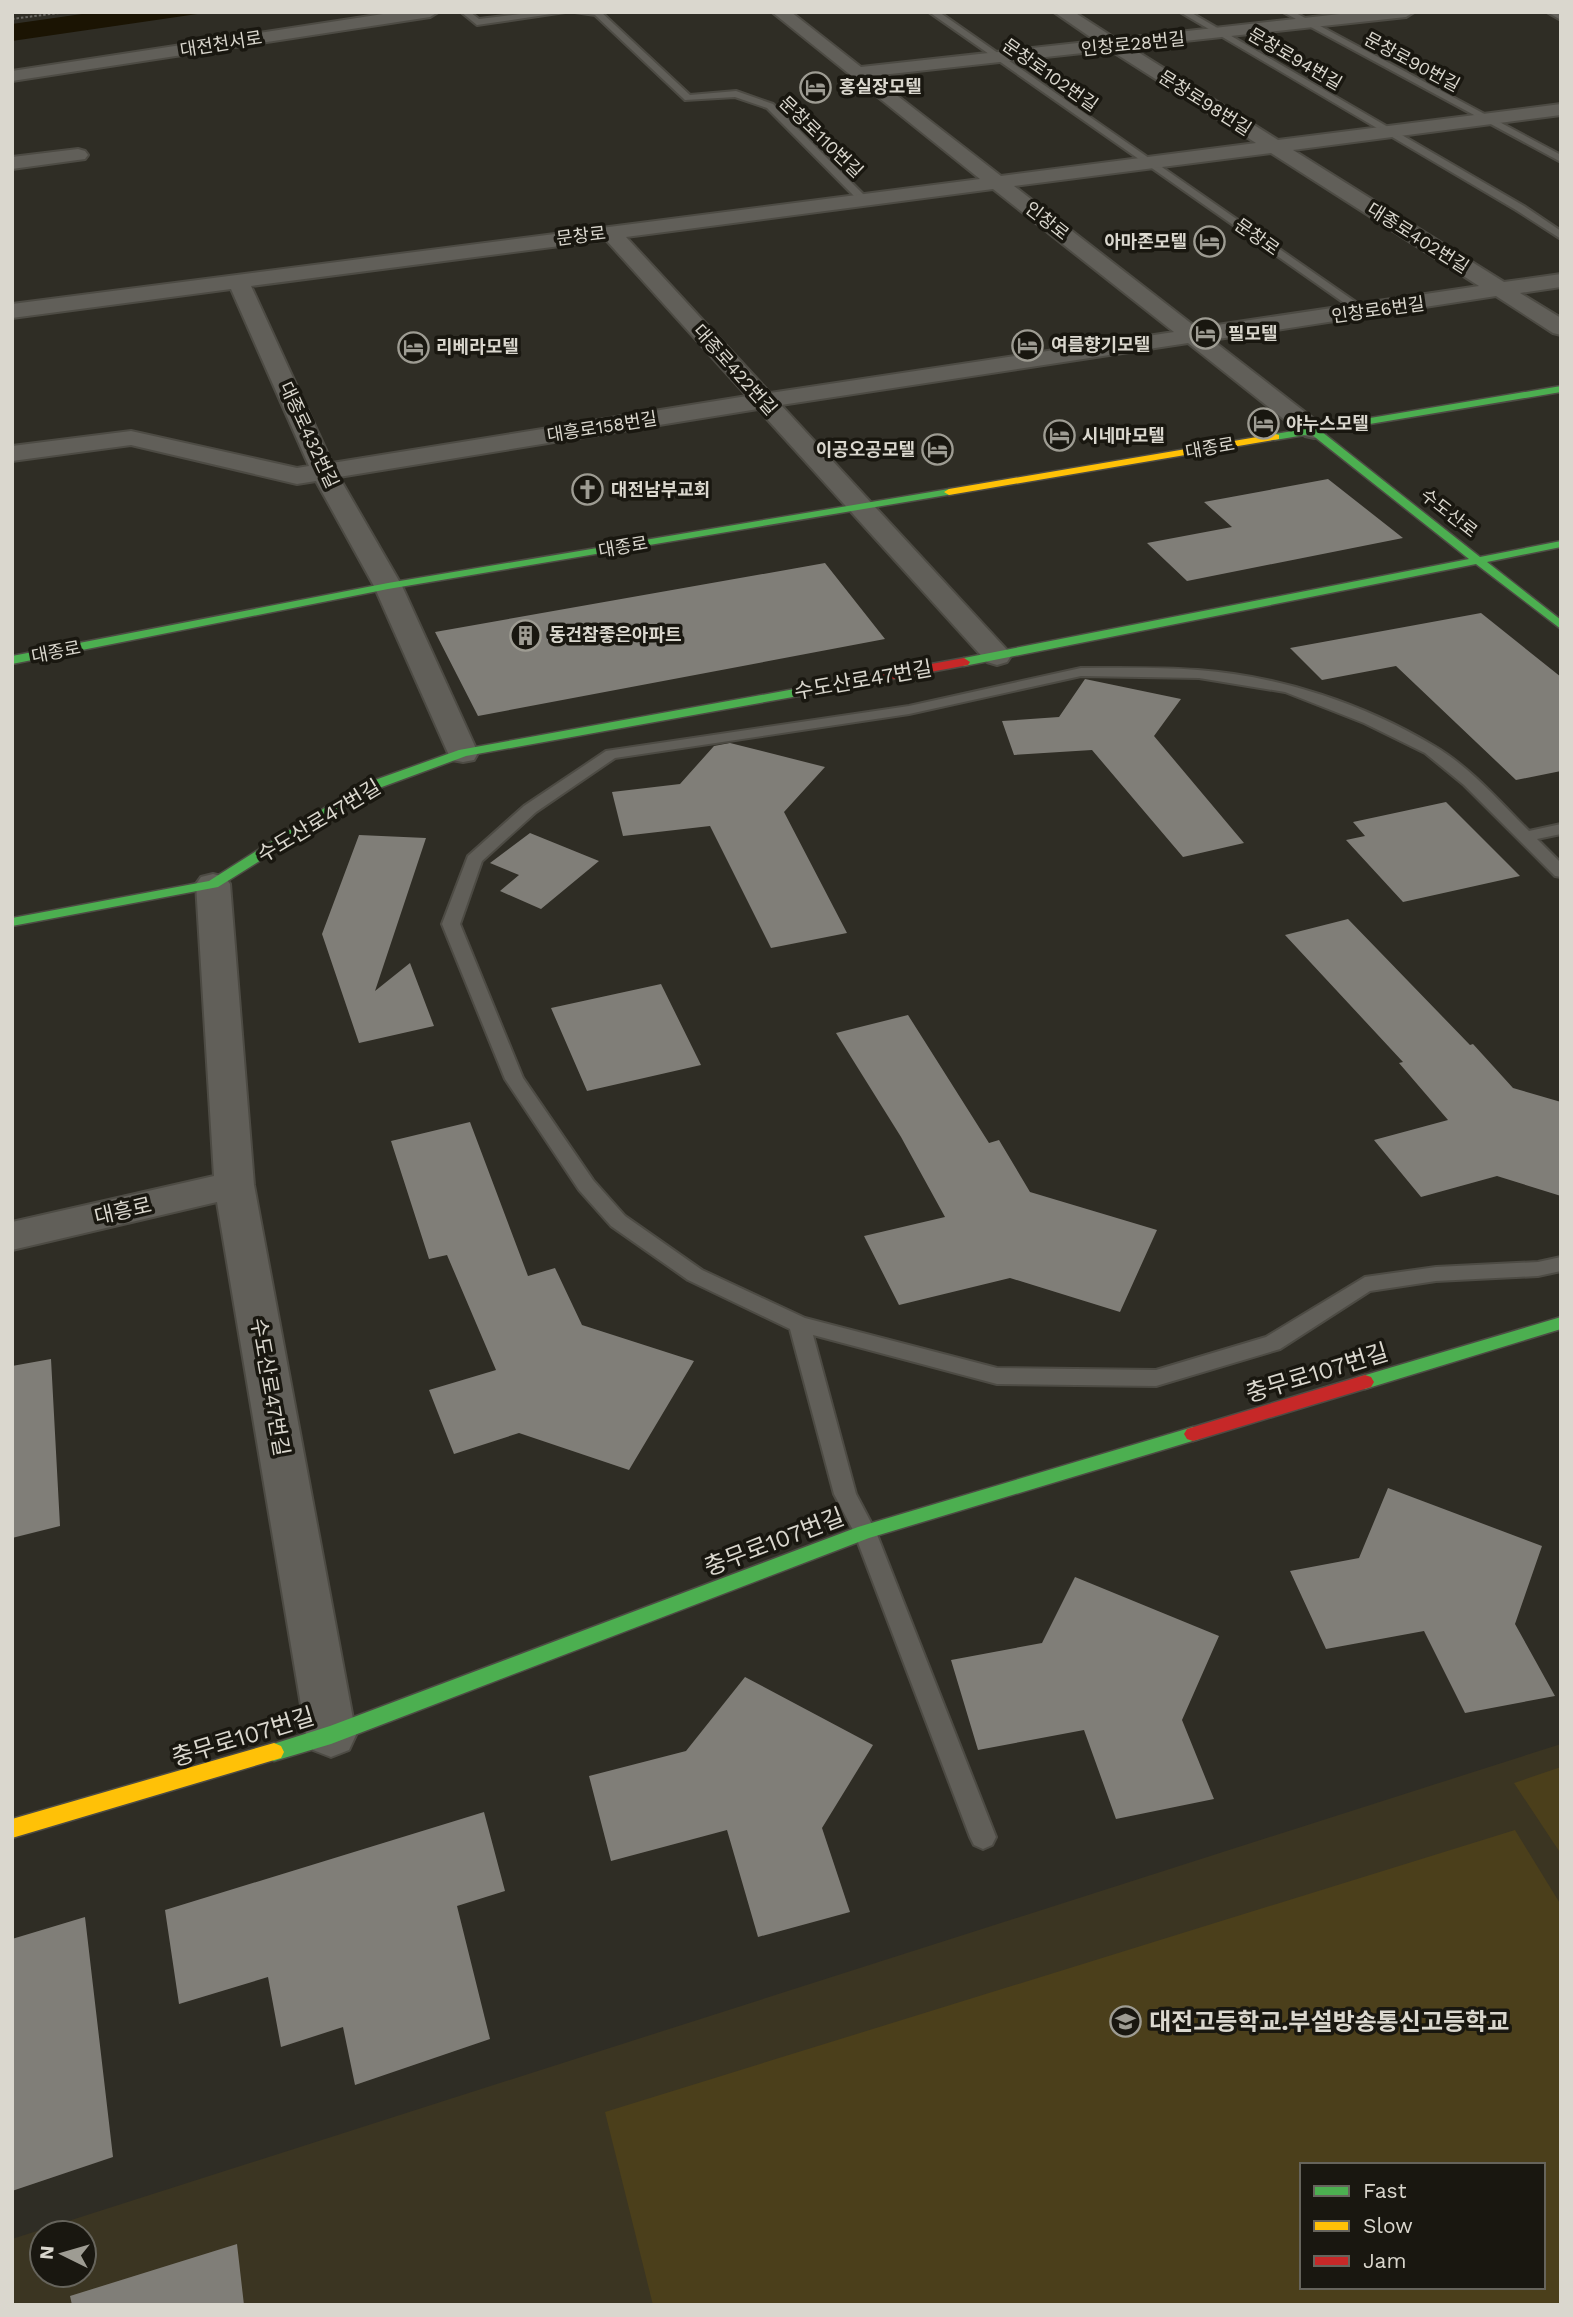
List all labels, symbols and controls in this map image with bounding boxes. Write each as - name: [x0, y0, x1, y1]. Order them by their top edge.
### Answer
- street label: 문창로94번길: [1245, 23, 1346, 94]
- street label: 대전천서로: [178, 27, 263, 60]
- street label: 인창로28번길: [1080, 28, 1186, 59]
- street label: 문창로90번길: [1361, 28, 1464, 96]
- street label: 문창로102번길: [999, 34, 1102, 115]
- street label: 문창로98번길: [1155, 66, 1255, 139]
- hotel icon: 홍실장모텔: [799, 70, 833, 104]
- place label: 홍실장모텔: [839, 76, 922, 97]
- street label: 문창로110번길: [775, 92, 868, 182]
- street label: 인창로: [1021, 197, 1073, 244]
- street label: 대종로402번길: [1364, 198, 1473, 277]
- street label: 문창로: [1231, 214, 1284, 259]
- street label: 문창로: [555, 222, 607, 249]
- hotel icon: 아마존모텔: [1193, 225, 1227, 259]
- place label: 아마존모텔: [1104, 231, 1187, 252]
- street label: 인창로6번길: [1330, 293, 1426, 326]
- hotel icon: 필모텔: [1188, 317, 1222, 351]
- street label: 대종로422번길: [689, 320, 782, 419]
- place label: 필모텔: [1228, 323, 1278, 344]
- hotel icon: 여름향기모텔: [1011, 328, 1045, 362]
- hotel icon: 리베라모텔: [396, 330, 430, 364]
- place label: 여름향기모텔: [1051, 334, 1150, 355]
- place label: 리베라모텔: [436, 336, 519, 357]
- street label: 대종로432번길: [276, 378, 343, 491]
- street label: 대흥로158번길: [545, 407, 659, 446]
- hotel icon: 야누스모텔: [1246, 407, 1280, 441]
- place label: 야누스모텔: [1286, 413, 1369, 434]
- hotel icon: 시네마모텔: [1042, 419, 1076, 453]
- place label: 시네마모텔: [1082, 425, 1165, 446]
- hotel icon: 이공오공모텔: [921, 433, 955, 467]
- street label: 대종로: [1184, 433, 1236, 462]
- place label: 이공오공모텔: [816, 439, 915, 460]
- church icon: 대전남부교회: [571, 473, 605, 507]
- place label: 대전남부교회: [611, 479, 710, 500]
- street label: 수도산로: [1417, 484, 1482, 541]
- street label: 대종로: [597, 532, 649, 561]
- building icon: 동건참좋은아파트: [509, 618, 543, 652]
- place label: 동건참좋은아파트: [549, 624, 681, 645]
- street label: 대종로: [30, 636, 82, 667]
- street label: 수도산로47번길: [792, 655, 934, 704]
- street label: 수도산로47번길: [253, 774, 385, 867]
- street label: 대흥로: [92, 1192, 154, 1229]
- street label: 수도산로47번길: [246, 1316, 295, 1458]
- street label: 충무로107번길: [1242, 1338, 1392, 1408]
- street label: 충무로107번길: [700, 1502, 848, 1582]
- street label: 충무로107번길: [168, 1702, 318, 1772]
- school or university icon: 대전고등학교.부설방송통신고등학교: [1109, 2005, 1143, 2039]
- place label: 대전고등학교.부설방송통신고등학교: [1149, 2008, 1509, 2036]
- legend: [1300, 2163, 1545, 2289]
- text: Fast: [1363, 2178, 1407, 2203]
- text: Slow: [1363, 2213, 1413, 2238]
- north arrow: [28, 2219, 98, 2289]
- text: N: [34, 2245, 59, 2261]
- text: Jam: [1363, 2248, 1406, 2273]

